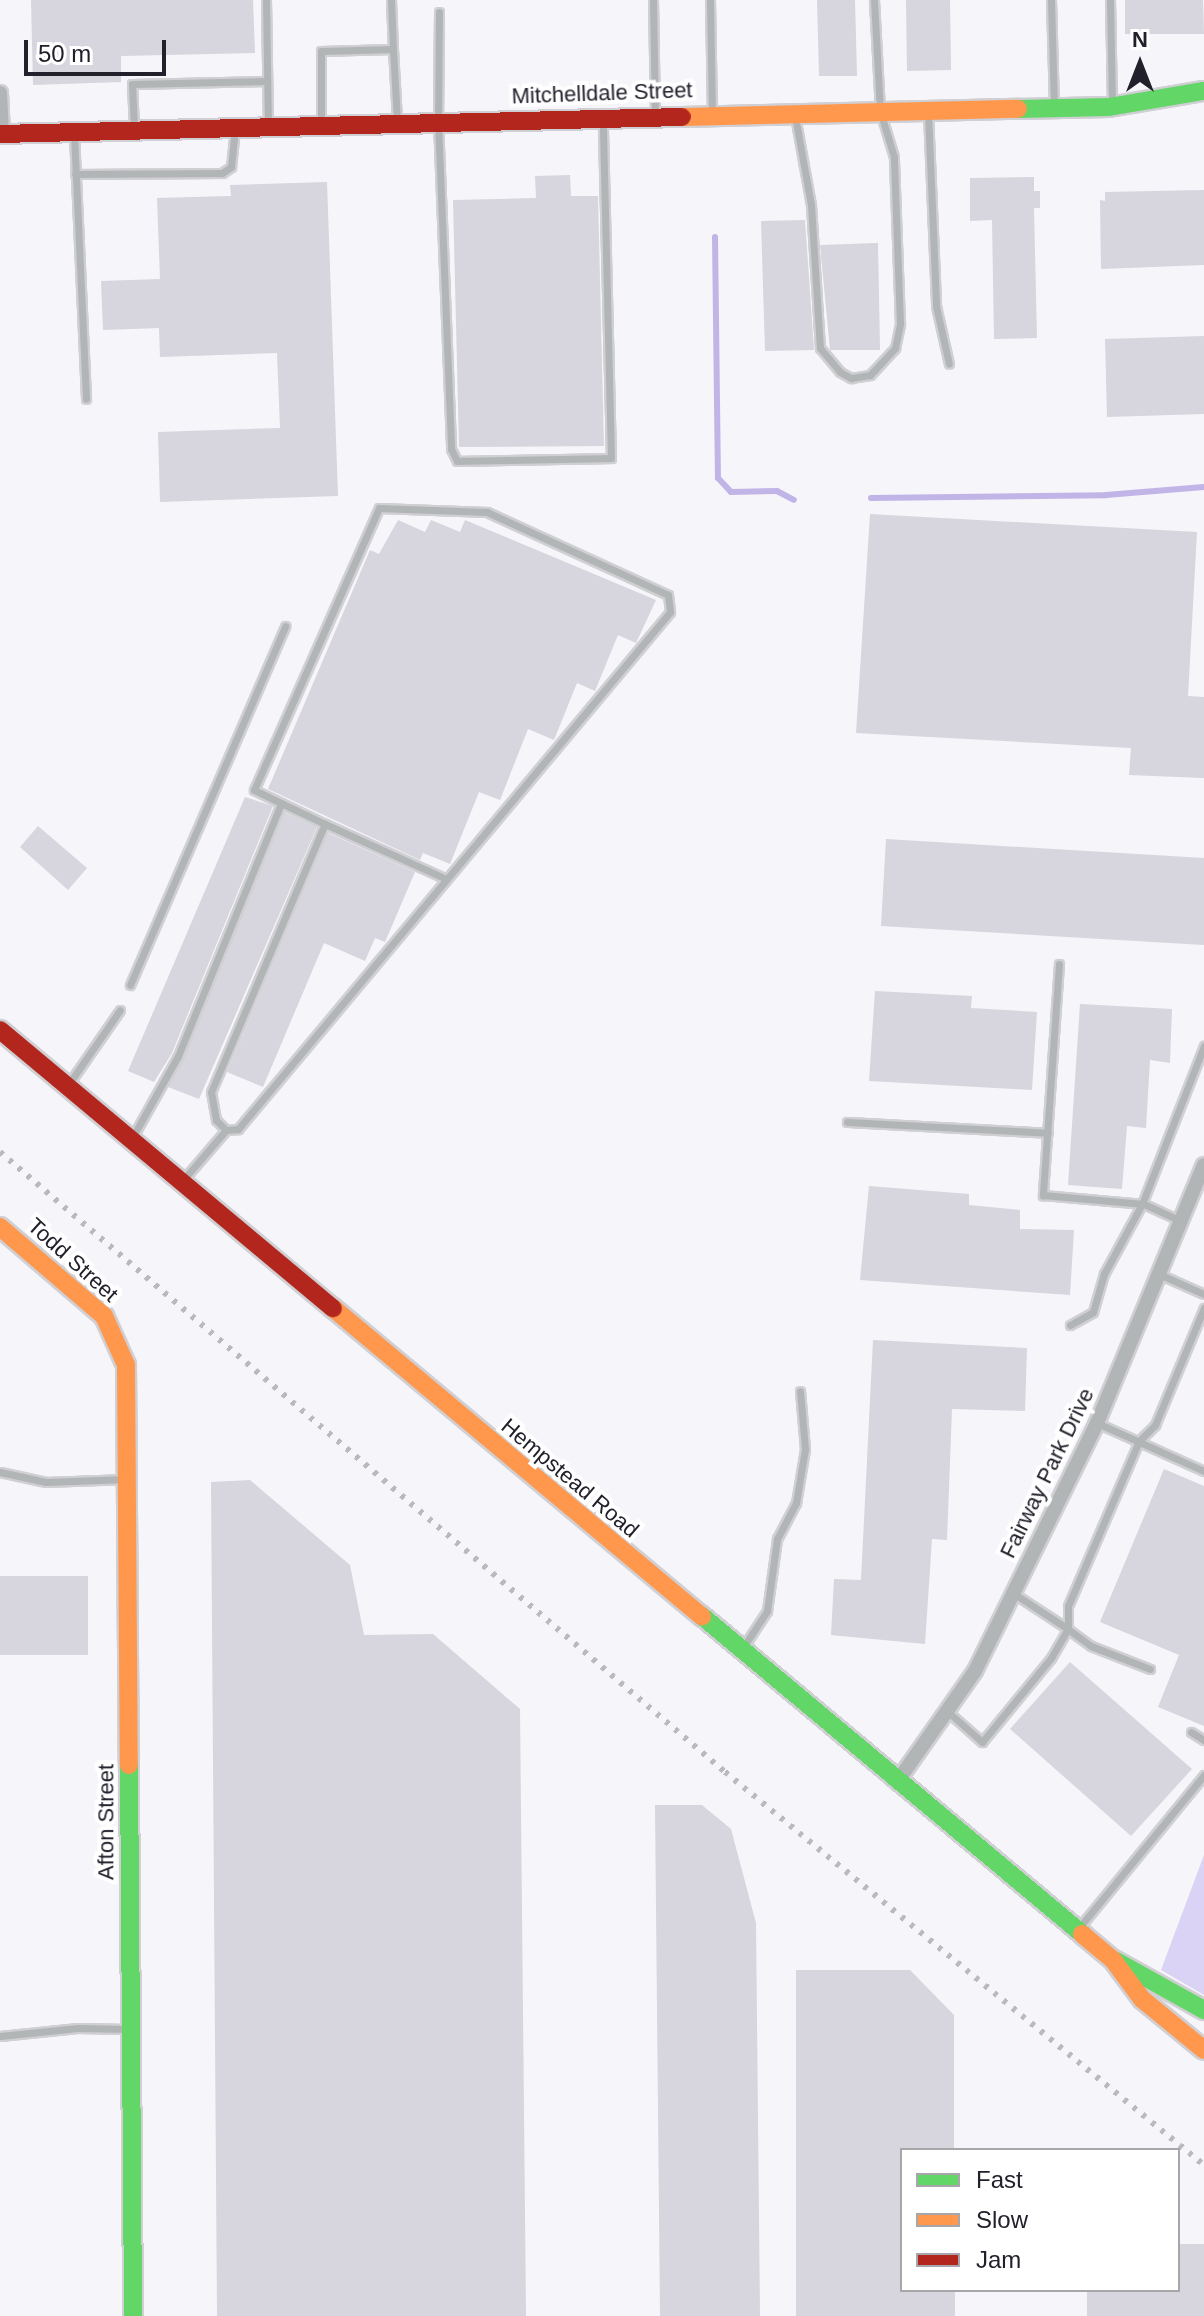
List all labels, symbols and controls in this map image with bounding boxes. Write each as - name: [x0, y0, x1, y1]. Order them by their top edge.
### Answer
- scale bar: [28, 24, 170, 74]
- north arrow: [1100, 24, 1180, 104]
- text: N: [1132, 27, 1148, 52]
- text: 50 m: [38, 40, 91, 67]
- street label: Mitchelldale Street: [511, 77, 693, 109]
- street label: Todd Street: [22, 1213, 124, 1307]
- street label: Fairway Park Drive: [994, 1384, 1100, 1562]
- street label: Hempstead Road: [496, 1413, 644, 1543]
- street label: Afton Street: [93, 1764, 119, 1880]
- legend: [900, 2148, 1180, 2292]
- text: Fast: [976, 2166, 1023, 2193]
- text: Slow: [976, 2206, 1028, 2233]
- text: Jam: [976, 2246, 1021, 2273]

